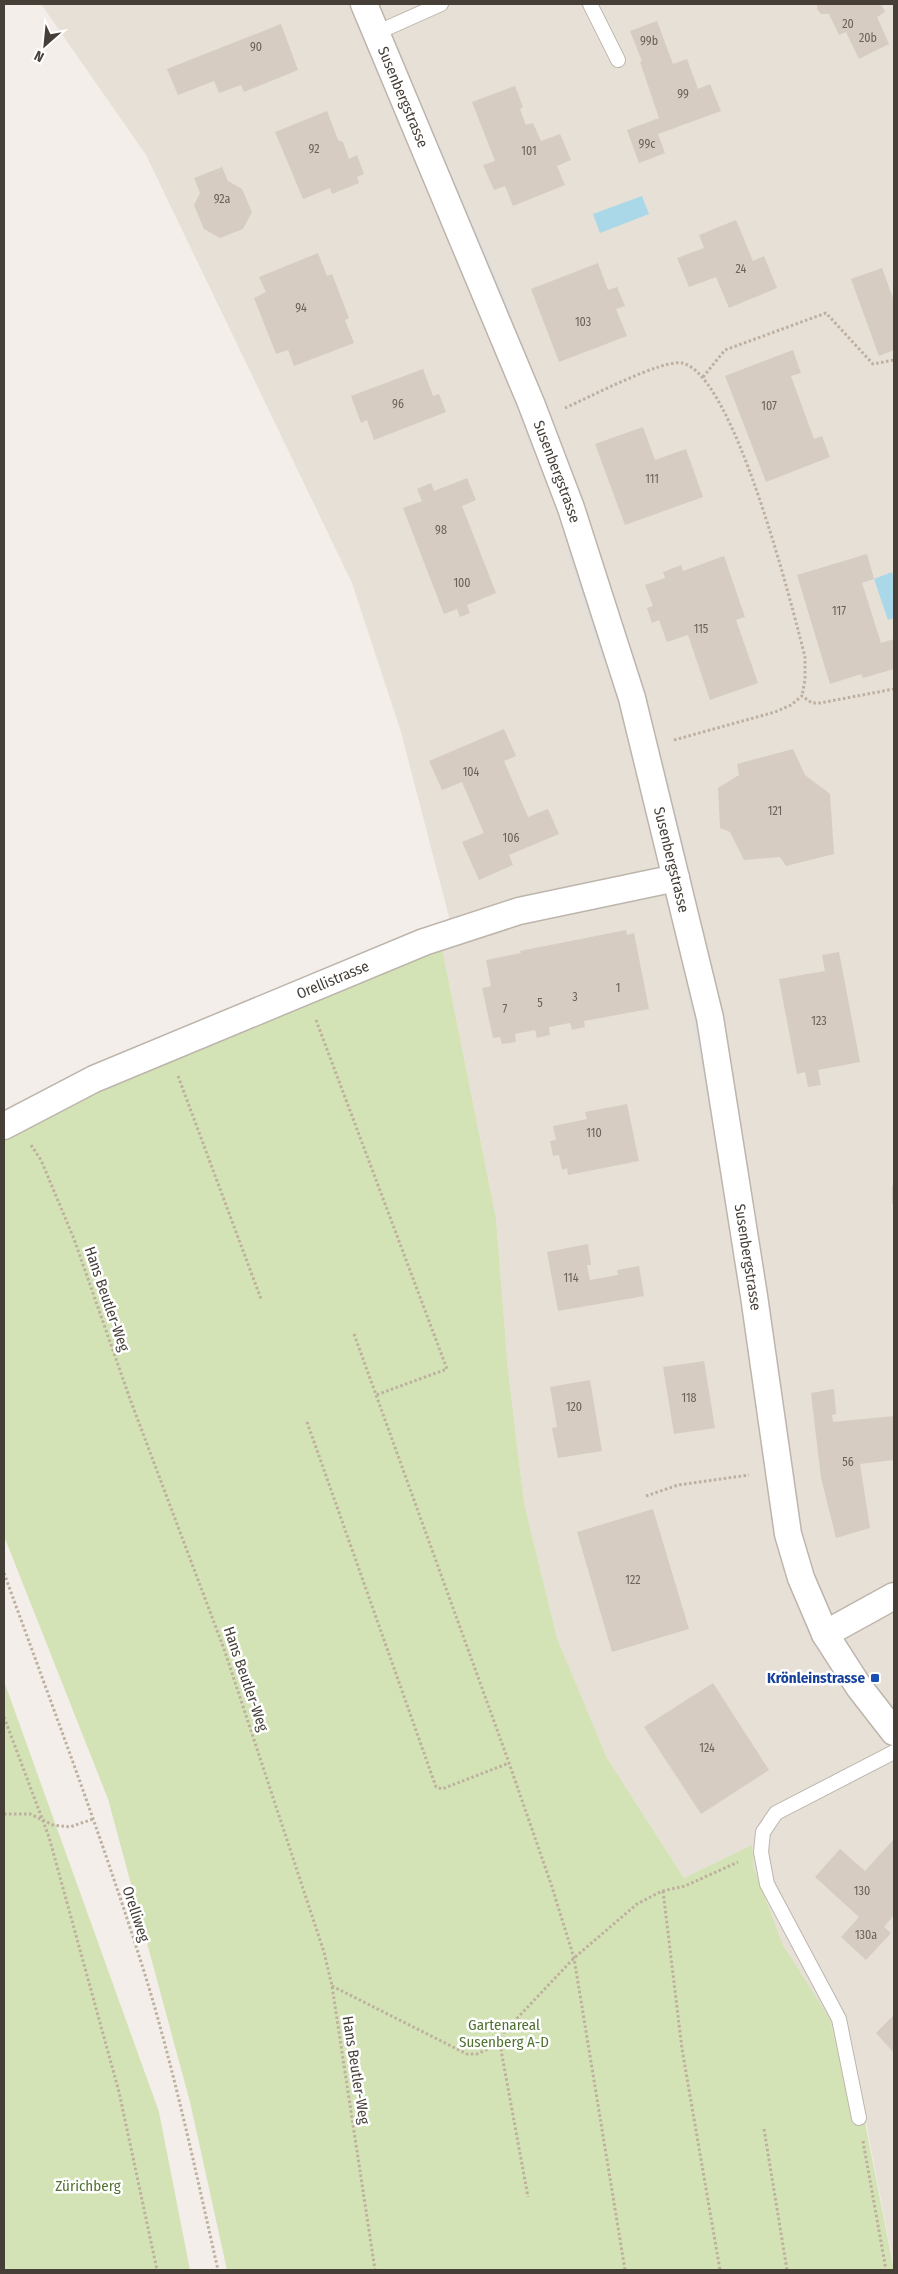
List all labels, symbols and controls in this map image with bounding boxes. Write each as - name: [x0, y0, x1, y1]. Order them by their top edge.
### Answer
- house number: 20: [842, 17, 854, 31]
- north arrow: [20, 20, 70, 70]
- house number: 20b: [859, 31, 877, 45]
- house number: 99b: [640, 34, 658, 48]
- house number: 90: [250, 40, 262, 54]
- street label: Susenbergstrasse: [374, 44, 432, 150]
- text: N: [32, 47, 47, 66]
- house number: 99: [677, 87, 689, 101]
- house number: 99c: [639, 137, 655, 151]
- house number: 92: [309, 142, 319, 156]
- house number: 101: [521, 144, 537, 158]
- house number: 92a: [214, 192, 230, 206]
- house number: 24: [736, 262, 747, 276]
- house number: 94: [295, 301, 307, 315]
- house number: 103: [575, 315, 591, 329]
- house number: 96: [392, 397, 404, 411]
- house number: 107: [761, 399, 777, 413]
- street label: Susenbergstrasse: [530, 418, 584, 525]
- house number: 111: [645, 472, 659, 486]
- house number: 98: [435, 523, 447, 537]
- house number: 100: [453, 576, 471, 590]
- house number: 117: [832, 604, 846, 618]
- house number: 115: [694, 622, 709, 636]
- house number: 104: [463, 765, 480, 779]
- house number: 121: [768, 804, 782, 818]
- street label: Susenbergstrasse: [650, 805, 693, 914]
- house number: 106: [503, 831, 519, 845]
- street label: Orellistrasse: [294, 957, 372, 1003]
- house number: 1: [616, 981, 620, 995]
- house number: 3: [572, 990, 578, 1004]
- house number: 5: [537, 996, 543, 1010]
- house number: 7: [503, 1002, 508, 1016]
- house number: 123: [811, 1014, 827, 1028]
- house number: 110: [586, 1126, 602, 1140]
- street label: Susenbergstrasse: [731, 1203, 765, 1312]
- street label: Hans Beutler-Weg: [81, 1244, 133, 1354]
- house number: 114: [563, 1271, 579, 1285]
- house number: 118: [681, 1391, 697, 1405]
- house number: 120: [566, 1400, 582, 1414]
- house number: 56: [842, 1455, 854, 1469]
- house number: 122: [625, 1573, 641, 1587]
- street label: Hans Beutler-Weg: [220, 1624, 272, 1734]
- place label: Krönleinstrasse: [767, 1669, 865, 1687]
- marker: Krönleinstrasse: [869, 1672, 881, 1684]
- house number: 124: [699, 1741, 715, 1755]
- street label: Orelliweg: [119, 1884, 153, 1944]
- house number: 130: [854, 1884, 870, 1898]
- house number: 130a: [855, 1928, 877, 1942]
- street label: Hans Beutler-Weg: [339, 2014, 373, 2126]
- park label: Gartenareal Susenberg A-D: [459, 2016, 549, 2051]
- park label: Zürichberg: [55, 2177, 121, 2195]

